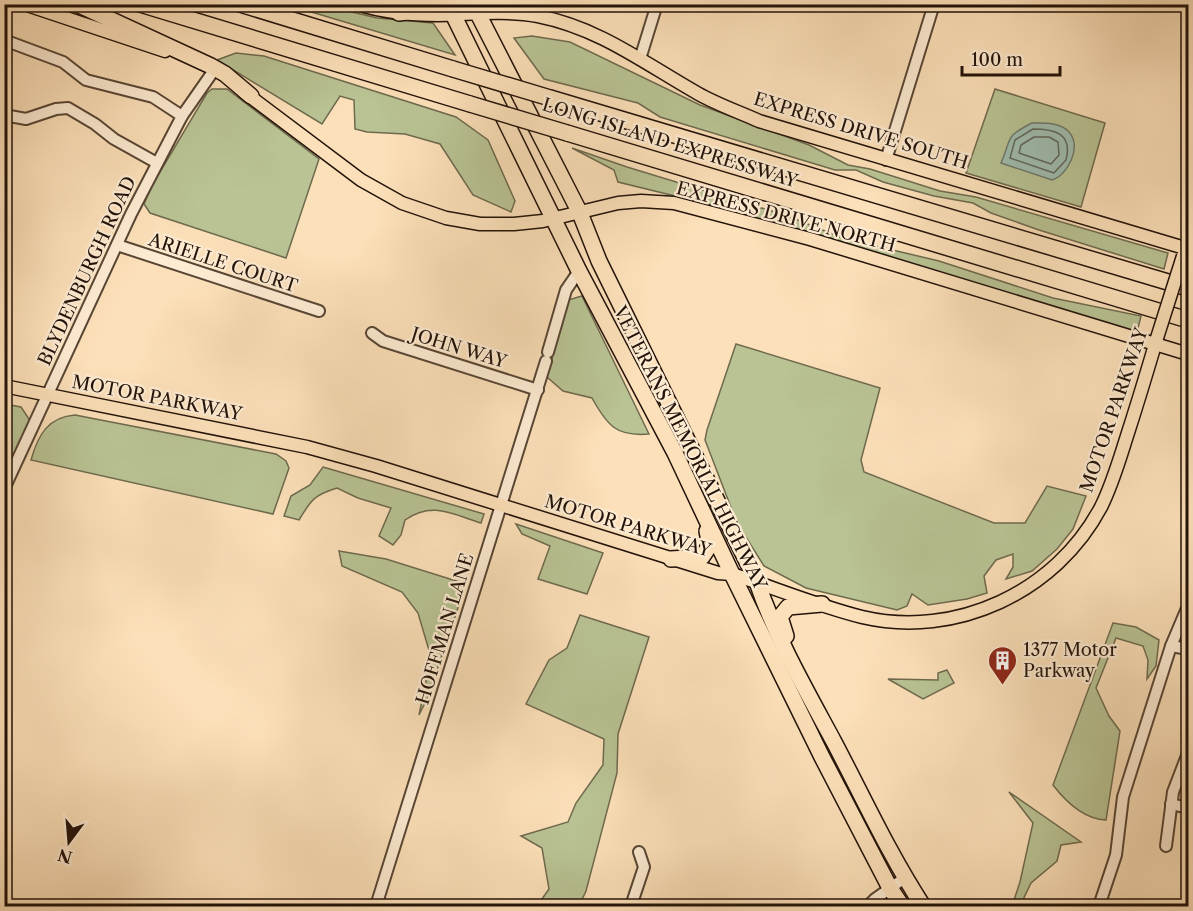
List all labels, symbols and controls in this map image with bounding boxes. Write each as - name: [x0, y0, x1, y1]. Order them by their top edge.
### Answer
- scale bar: [962, 39, 1060, 77]
- text: 100 m: [971, 49, 1023, 71]
- street label: EXPRESS DRIVE SOUTH: [751, 88, 971, 174]
- street label: LONG ISLAND EXPRESSWAY: [540, 94, 802, 193]
- street label: BLYDENBURGH ROAD: [33, 173, 141, 369]
- street label: EXPRESS DRIVE NORTH: [674, 177, 898, 257]
- street label: ARIELLE COURT: [145, 228, 301, 298]
- street label: VETERANS MEMORIAL HIGHWAY: [608, 301, 772, 595]
- street label: JOHN WAY: [406, 322, 511, 373]
- street label: MOTOR PARKWAY: [1075, 323, 1153, 495]
- street label: MOTOR PARKWAY: [70, 371, 245, 426]
- street label: MOTOR PARKWAY: [542, 490, 715, 562]
- street label: HOFFMAN LANE: [412, 551, 478, 707]
- place label: 1377 Motor Parkway: [1023, 639, 1117, 682]
- building icon: 1377 Motor Parkway: [986, 644, 1018, 686]
- north arrow: [39, 812, 99, 872]
- text: N: [55, 845, 74, 868]

